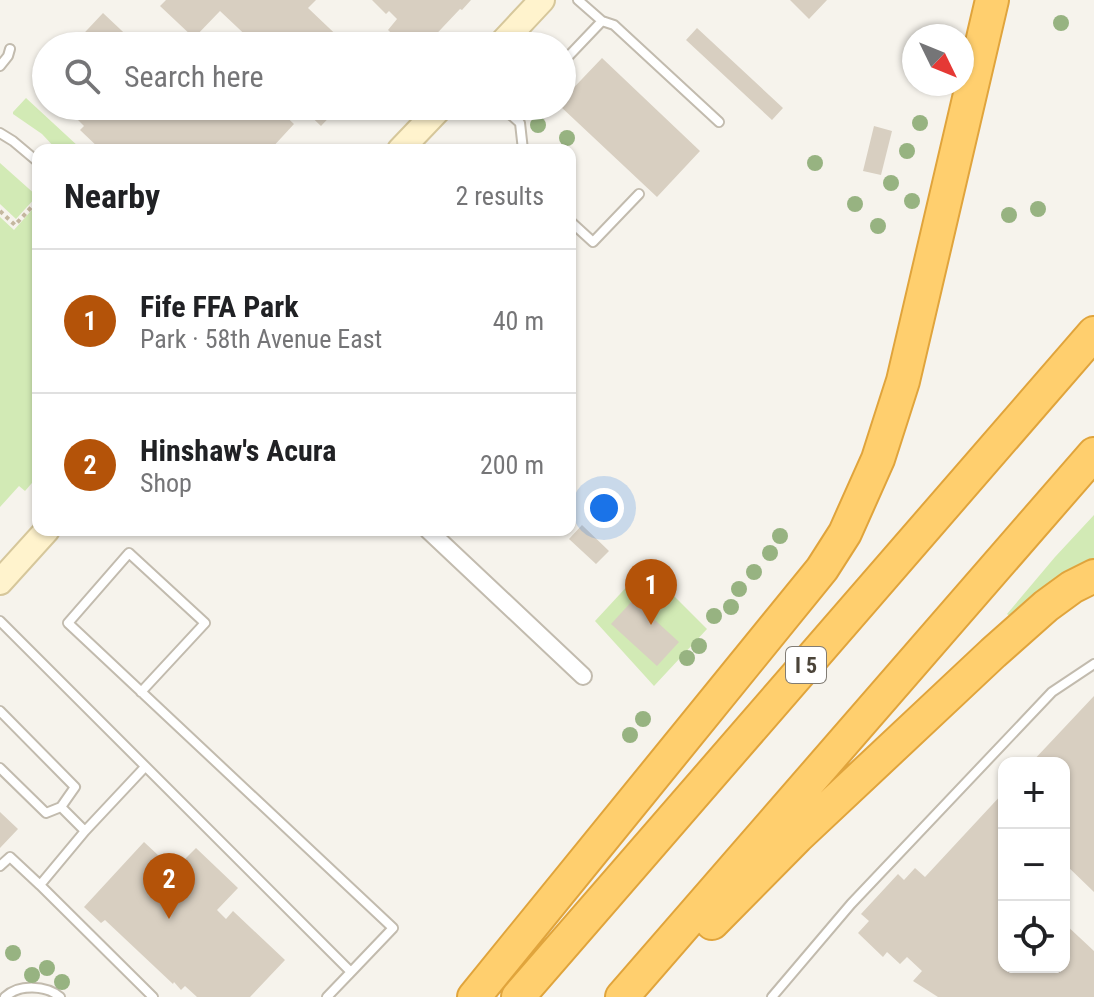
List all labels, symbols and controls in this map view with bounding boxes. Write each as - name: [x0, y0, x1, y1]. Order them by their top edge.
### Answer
- north arrow: [902, 24, 974, 96]
- search box: [32, 32, 576, 120]
- icon: search: [60, 54, 104, 98]
- text: Search here: [124, 59, 264, 94]
- text: Nearby: [64, 176, 160, 216]
- text: 2 results: [455, 181, 544, 211]
- text: Fife FFA Park: [140, 289, 298, 324]
- text: 1: [83, 306, 97, 336]
- text: 40 m: [493, 306, 544, 336]
- text: Park · 58th Avenue East: [140, 324, 382, 354]
- text: Hinshaw's Acura: [140, 433, 336, 468]
- text: 2: [83, 450, 97, 480]
- text: 200 m: [480, 450, 544, 480]
- text: Shop: [140, 468, 192, 498]
- your location: [584, 488, 624, 528]
- pin: 1: [625, 559, 677, 625]
- road number: I 5: [786, 647, 826, 683]
- map controls: [998, 757, 1070, 973]
- button: +: [998, 757, 1070, 829]
- button: −: [998, 829, 1070, 901]
- pin: 2: [143, 853, 195, 919]
- button: locate: [998, 901, 1070, 973]

